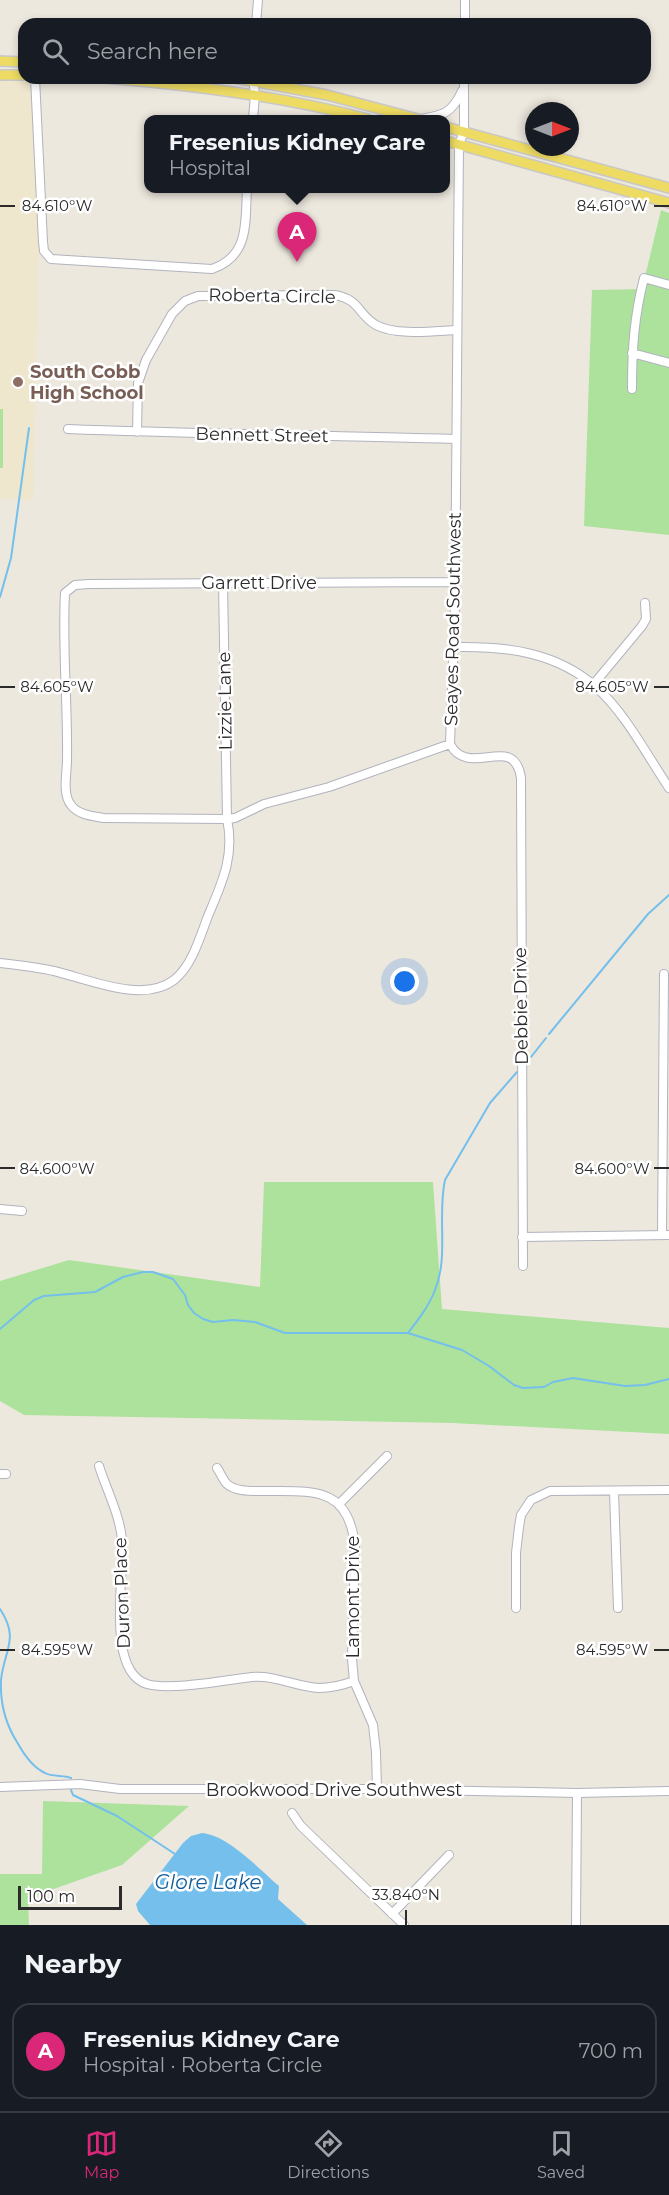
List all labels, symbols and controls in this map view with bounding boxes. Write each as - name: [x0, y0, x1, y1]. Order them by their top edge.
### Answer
- search box: [18, 18, 651, 84]
- icon: search: [39, 35, 72, 68]
- text: Search here: [87, 38, 218, 65]
- north arrow: [525, 102, 579, 156]
- popup: [144, 115, 450, 193]
- text: Fresenius Kidney Care: [169, 129, 425, 156]
- text: Hospital: [169, 156, 251, 180]
- text: 84.610°W: [22, 196, 93, 215]
- text: 84.610°W: [577, 196, 648, 215]
- pin: A: [278, 212, 316, 262]
- street label: Roberta Circle: [208, 284, 336, 308]
- place label: South Cobb High School: [30, 361, 144, 404]
- marker: South Cobb High School: [11, 375, 25, 389]
- street label: Bennett Street: [195, 423, 329, 447]
- street label: Seayes Road Southwest: [440, 512, 466, 726]
- street label: Garrett Drive: [201, 572, 317, 594]
- street label: Lizzie Lane: [213, 651, 237, 750]
- text: 84.605°W: [20, 677, 94, 696]
- text: 84.605°W: [575, 677, 649, 696]
- street label: Debbie Drive: [509, 947, 533, 1065]
- your location: [390, 967, 419, 996]
- text: 84.600°W: [19, 1159, 95, 1178]
- text: 84.600°W: [574, 1159, 650, 1178]
- street label: Lamont Drive: [342, 1535, 364, 1658]
- street label: Duron Place: [109, 1537, 135, 1649]
- text: 84.595°W: [21, 1640, 93, 1659]
- text: 84.595°W: [576, 1640, 648, 1659]
- street label: Brookwood Drive Southwest: [206, 1779, 462, 1801]
- water label: Glore Lake: [154, 1870, 262, 1894]
- scale bar: [18, 1883, 122, 1910]
- text: 33.840°N: [372, 1885, 440, 1904]
- text: 100 m: [27, 1887, 75, 1906]
- text: Nearby: [24, 1948, 121, 1980]
- text: Fresenius Kidney Care: [83, 2026, 340, 2053]
- text: A: [38, 2039, 53, 2063]
- text: 700 m: [579, 2039, 643, 2063]
- text: Hospital · Roberta Circle: [83, 2053, 322, 2077]
- tab: Map: [84, 2127, 119, 2182]
- tab: Directions: [287, 2127, 369, 2182]
- tab: Saved: [537, 2127, 585, 2182]

